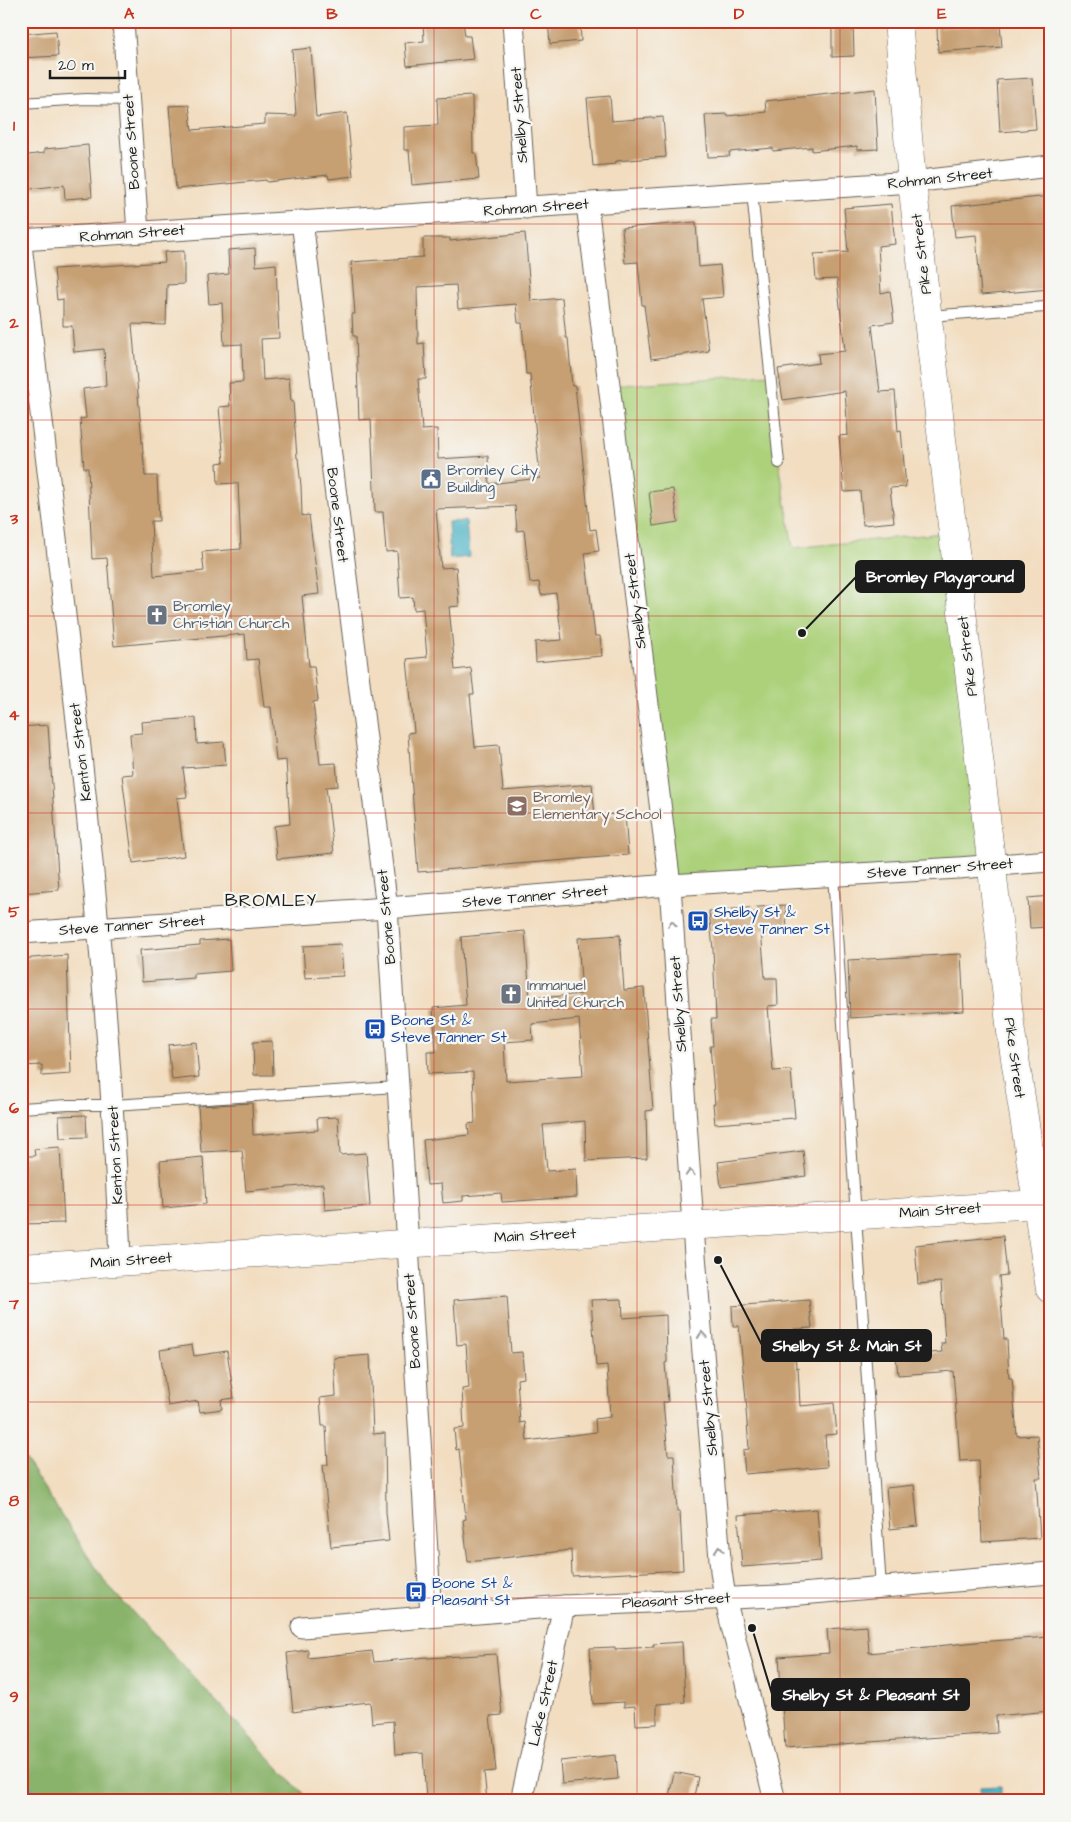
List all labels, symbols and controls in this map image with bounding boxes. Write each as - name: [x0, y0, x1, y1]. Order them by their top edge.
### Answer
- text: A: [124, 3, 135, 25]
- text: B: [326, 3, 338, 25]
- text: C: [530, 3, 542, 25]
- text: D: [734, 3, 745, 25]
- text: E: [937, 3, 947, 25]
- scale bar: [50, 48, 125, 80]
- text: 20 m: [58, 55, 94, 76]
- street label: Shelby Street: [506, 66, 534, 164]
- street label: Boone Street: [118, 94, 145, 190]
- text: 1: [13, 115, 16, 137]
- street label: Rohman Street: [886, 163, 994, 194]
- street label: Rohman Street: [483, 193, 589, 222]
- street label: Pike Street: [906, 212, 937, 296]
- street label: Rohman Street: [79, 219, 185, 248]
- text: 2: [8, 312, 19, 334]
- place label: Bromley City Building: [447, 460, 538, 499]
- street label: Boone Street: [321, 466, 354, 564]
- public building icon: Bromley City Building: [419, 467, 443, 491]
- text: 3: [9, 508, 19, 530]
- street label: Shelby Street: [619, 552, 653, 650]
- callout: Bromley Playground: [856, 561, 1024, 592]
- text: Bromley Playground: [866, 566, 1015, 590]
- place label: Bromley Christian Church: [173, 596, 290, 634]
- church icon: Bromley Christian Church: [145, 603, 169, 627]
- street label: Pike Street: [952, 614, 983, 698]
- street label: Kenton Street: [64, 702, 97, 802]
- text: 4: [9, 704, 20, 726]
- place label: Bromley Elementary School: [533, 787, 662, 826]
- school or university icon: Bromley Elementary School: [505, 794, 529, 818]
- street label: Steve Tanner Street: [866, 853, 1014, 884]
- street label: Boone Street: [372, 869, 401, 965]
- street label: Steve Tanner Street: [461, 880, 609, 913]
- district label: BROMLEY: [225, 888, 317, 913]
- text: 5: [8, 901, 20, 923]
- place label: Shelby St & Steve Tanner St: [714, 902, 830, 940]
- bus stop icon: Shelby St & Steve Tanner St: [686, 909, 710, 933]
- street label: Steve Tanner Street: [58, 910, 206, 941]
- one-way arrow: [667, 919, 678, 927]
- street label: Shelby Street: [665, 955, 693, 1053]
- place label: Immanuel United Church: [527, 975, 625, 1013]
- church icon: Immanuel United Church: [499, 982, 523, 1006]
- place label: Boone St & Steve Tanner St: [391, 1010, 507, 1048]
- street label: Pike Street: [998, 1016, 1031, 1100]
- bus stop icon: Boone St & Steve Tanner St: [363, 1017, 387, 1041]
- text: 6: [9, 1097, 19, 1119]
- street label: Kenton Street: [102, 1105, 129, 1205]
- one-way arrow: [684, 1169, 695, 1177]
- street label: Main Street: [898, 1197, 982, 1224]
- street label: Main Street: [493, 1223, 577, 1248]
- street label: Main Street: [89, 1247, 173, 1274]
- street label: Boone Street: [399, 1273, 426, 1369]
- text: 7: [8, 1293, 19, 1315]
- callout: Shelby St & Main St: [762, 1330, 931, 1361]
- one-way arrow: [697, 1331, 708, 1339]
- text: Shelby St & Main St: [772, 1335, 922, 1358]
- street label: Shelby Street: [694, 1359, 724, 1457]
- text: 8: [9, 1490, 20, 1512]
- one-way arrow: [714, 1545, 725, 1553]
- place label: Boone St & Pleasant St: [432, 1573, 513, 1611]
- bus stop icon: Boone St & Pleasant St: [404, 1580, 428, 1604]
- street label: Pleasant Street: [621, 1587, 731, 1614]
- street label: Lake Street: [523, 1658, 564, 1748]
- callout: Shelby St & Pleasant St: [772, 1679, 969, 1710]
- text: Shelby St & Pleasant St: [781, 1684, 960, 1707]
- text: 9: [9, 1686, 19, 1708]

